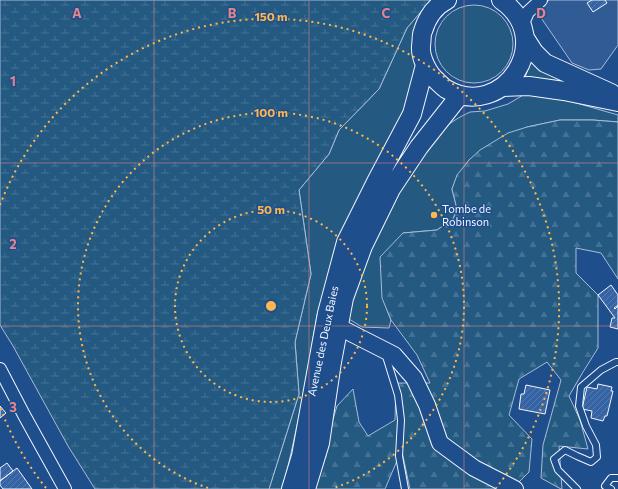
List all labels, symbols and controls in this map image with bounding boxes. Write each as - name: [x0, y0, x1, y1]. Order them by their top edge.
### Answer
- text: A: [72, 5, 82, 21]
- text: B: [228, 5, 237, 21]
- text: C: [382, 5, 391, 21]
- text: D: [536, 5, 546, 21]
- text: 150 m: [254, 9, 288, 23]
- text: 1: [10, 73, 16, 89]
- text: 100 m: [254, 105, 288, 119]
- text: 50 m: [257, 202, 285, 216]
- place label: Tombe de Robinson: [442, 202, 491, 228]
- marker: Tombe de Robinson: [429, 210, 439, 220]
- text: 2: [9, 236, 17, 252]
- street label: Avenue des Deux Baies: [304, 285, 341, 397]
- centre of rings: [264, 299, 278, 313]
- text: 3: [9, 399, 17, 415]

